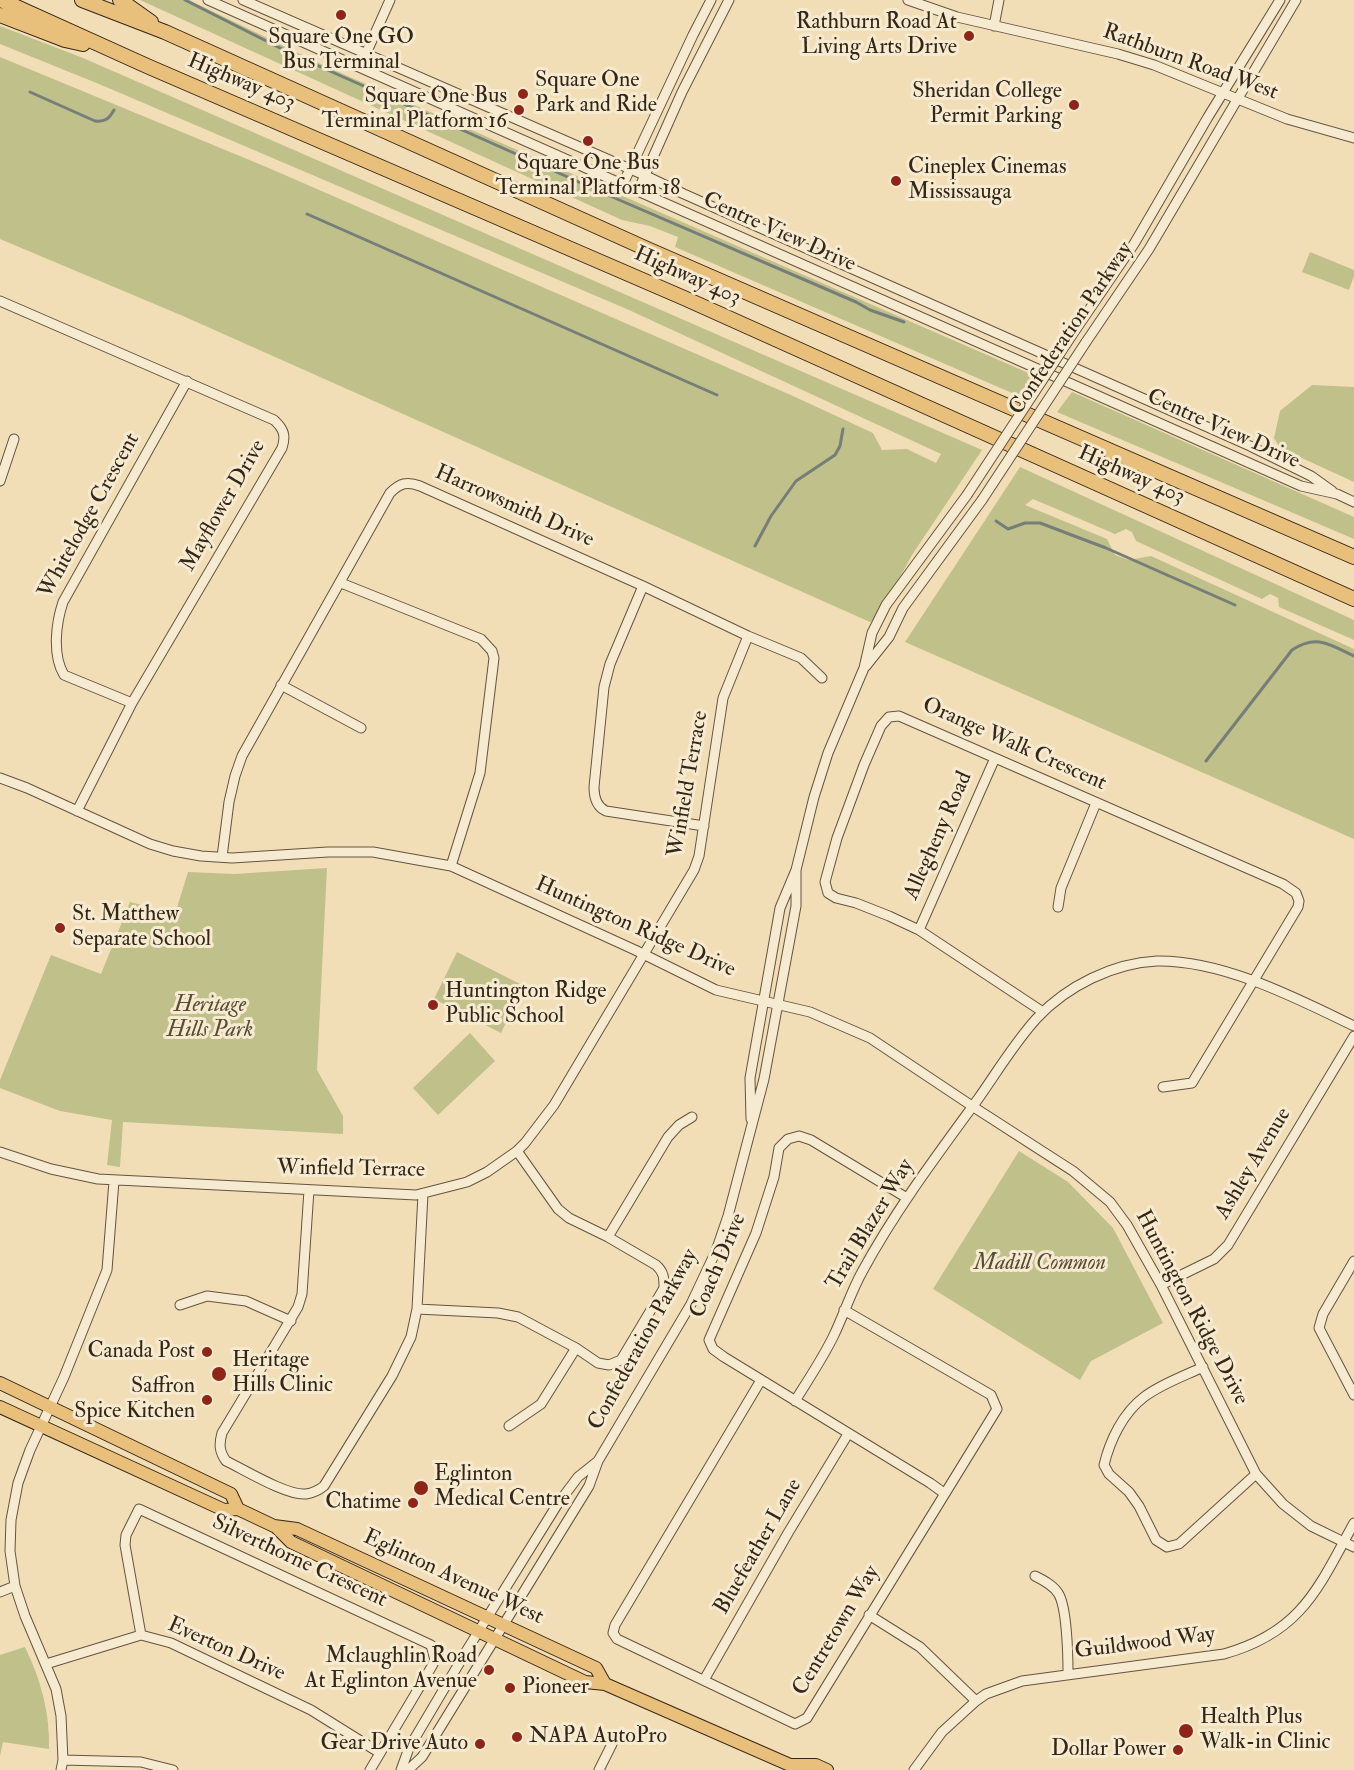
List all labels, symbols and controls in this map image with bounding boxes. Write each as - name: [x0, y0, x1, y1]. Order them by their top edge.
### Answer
- marker: Square One GO Bus Terminal: [334, 8, 348, 22]
- place label: Rathburn Road At Living Arts Drive: [796, 10, 957, 62]
- street label: Rathburn Road West: [1099, 19, 1281, 107]
- place label: Square One GO Bus Terminal: [268, 25, 414, 76]
- marker: Rathburn Road At Living Arts Drive: [962, 29, 976, 43]
- street label: Highway 403: [183, 49, 299, 117]
- place label: Square One Park and Ride: [535, 68, 657, 119]
- place label: Sheridan College Permit Parking: [912, 79, 1062, 130]
- place label: Square One Bus Terminal Platform 16: [321, 84, 507, 136]
- marker: Square One Park and Ride: [516, 87, 530, 101]
- marker: Sheridan College Permit Parking: [1067, 98, 1081, 112]
- marker: Square One Bus Terminal Platform 16: [512, 103, 526, 117]
- marker: Square One Bus Terminal Platform 18: [581, 134, 595, 148]
- place label: Square One Bus Terminal Platform 18: [496, 151, 680, 202]
- place label: Cineplex Cinemas Mississauga: [908, 155, 1066, 206]
- marker: Cineplex Cinemas Mississauga: [889, 174, 903, 188]
- street label: Centre View Drive: [698, 187, 860, 279]
- street label: Confederation Parkway: [1004, 238, 1140, 420]
- street label: Highway 403: [629, 242, 745, 312]
- street label: Centre View Drive: [1142, 384, 1304, 476]
- street label: Whitelodge Crescent: [34, 429, 146, 603]
- street label: Mayflower Drive: [176, 436, 272, 576]
- street label: Highway 403: [1073, 441, 1189, 511]
- street label: Harrowsmith Drive: [430, 460, 598, 554]
- street label: Orange Walk Crescent: [918, 693, 1110, 797]
- street label: Winfield Terrace: [663, 709, 715, 859]
- street label: Allegheny Road: [899, 768, 979, 904]
- street label: Huntington Ridge Drive: [531, 872, 739, 984]
- place label: St. Matthew Separate School: [72, 902, 211, 954]
- marker: St. Matthew Separate School: [53, 921, 67, 935]
- place label: Huntington Ridge Public School: [445, 979, 607, 1030]
- park label: Heritage Hills Park: [167, 993, 253, 1044]
- marker: Huntington Ridge Public School: [426, 998, 440, 1012]
- street label: Ashley Avenue: [1210, 1103, 1298, 1225]
- street label: Trail Blazer Way: [822, 1155, 920, 1295]
- street label: Winfield Terrace: [277, 1156, 425, 1184]
- street label: Huntington Ridge Drive: [1129, 1206, 1253, 1410]
- street label: Coach Drive: [685, 1210, 753, 1322]
- street label: Confederation Parkway: [583, 1245, 705, 1435]
- park label: Madill Common: [974, 1251, 1106, 1277]
- place label: Canada Post: [88, 1339, 195, 1365]
- marker: Canada Post: [200, 1345, 214, 1359]
- place label: Heritage Hills Clinic: [232, 1348, 333, 1400]
- marker: Heritage Hills Clinic: [210, 1365, 228, 1383]
- place label: Saffron Spice Kitchen: [74, 1374, 195, 1426]
- marker: Saffron Spice Kitchen: [200, 1393, 214, 1407]
- place label: Eglinton Medical Centre: [434, 1462, 570, 1514]
- street label: Bluefeather Lane: [710, 1475, 808, 1619]
- marker: Eglinton Medical Centre: [412, 1479, 430, 1497]
- place label: Chatime: [325, 1490, 401, 1516]
- marker: Chatime: [406, 1496, 420, 1510]
- street label: Silverthorne Crescent: [207, 1510, 391, 1614]
- street label: Eglinton Avenue West: [359, 1525, 547, 1631]
- street label: Centretown Way: [788, 1561, 886, 1701]
- street label: Everton Drive: [163, 1612, 289, 1688]
- street label: Guildwood Way: [1073, 1622, 1217, 1666]
- place label: Mclaughlin Road At Eglinton Avenue: [305, 1644, 477, 1696]
- marker: Mclaughlin Road At Eglinton Avenue: [482, 1663, 496, 1677]
- place label: Pioneer: [522, 1675, 589, 1701]
- marker: Pioneer: [503, 1681, 517, 1695]
- place label: Health Plus Walk-in Clinic: [1200, 1705, 1330, 1756]
- marker: Health Plus Walk-in Clinic: [1177, 1722, 1195, 1740]
- place label: NAPA AutoPro: [529, 1724, 667, 1750]
- marker: NAPA AutoPro: [510, 1730, 524, 1744]
- place label: Gear Drive Auto: [321, 1731, 468, 1757]
- marker: Gear Drive Auto: [473, 1737, 487, 1751]
- place label: Dollar Power: [1051, 1737, 1166, 1763]
- marker: Dollar Power: [1171, 1743, 1185, 1757]

